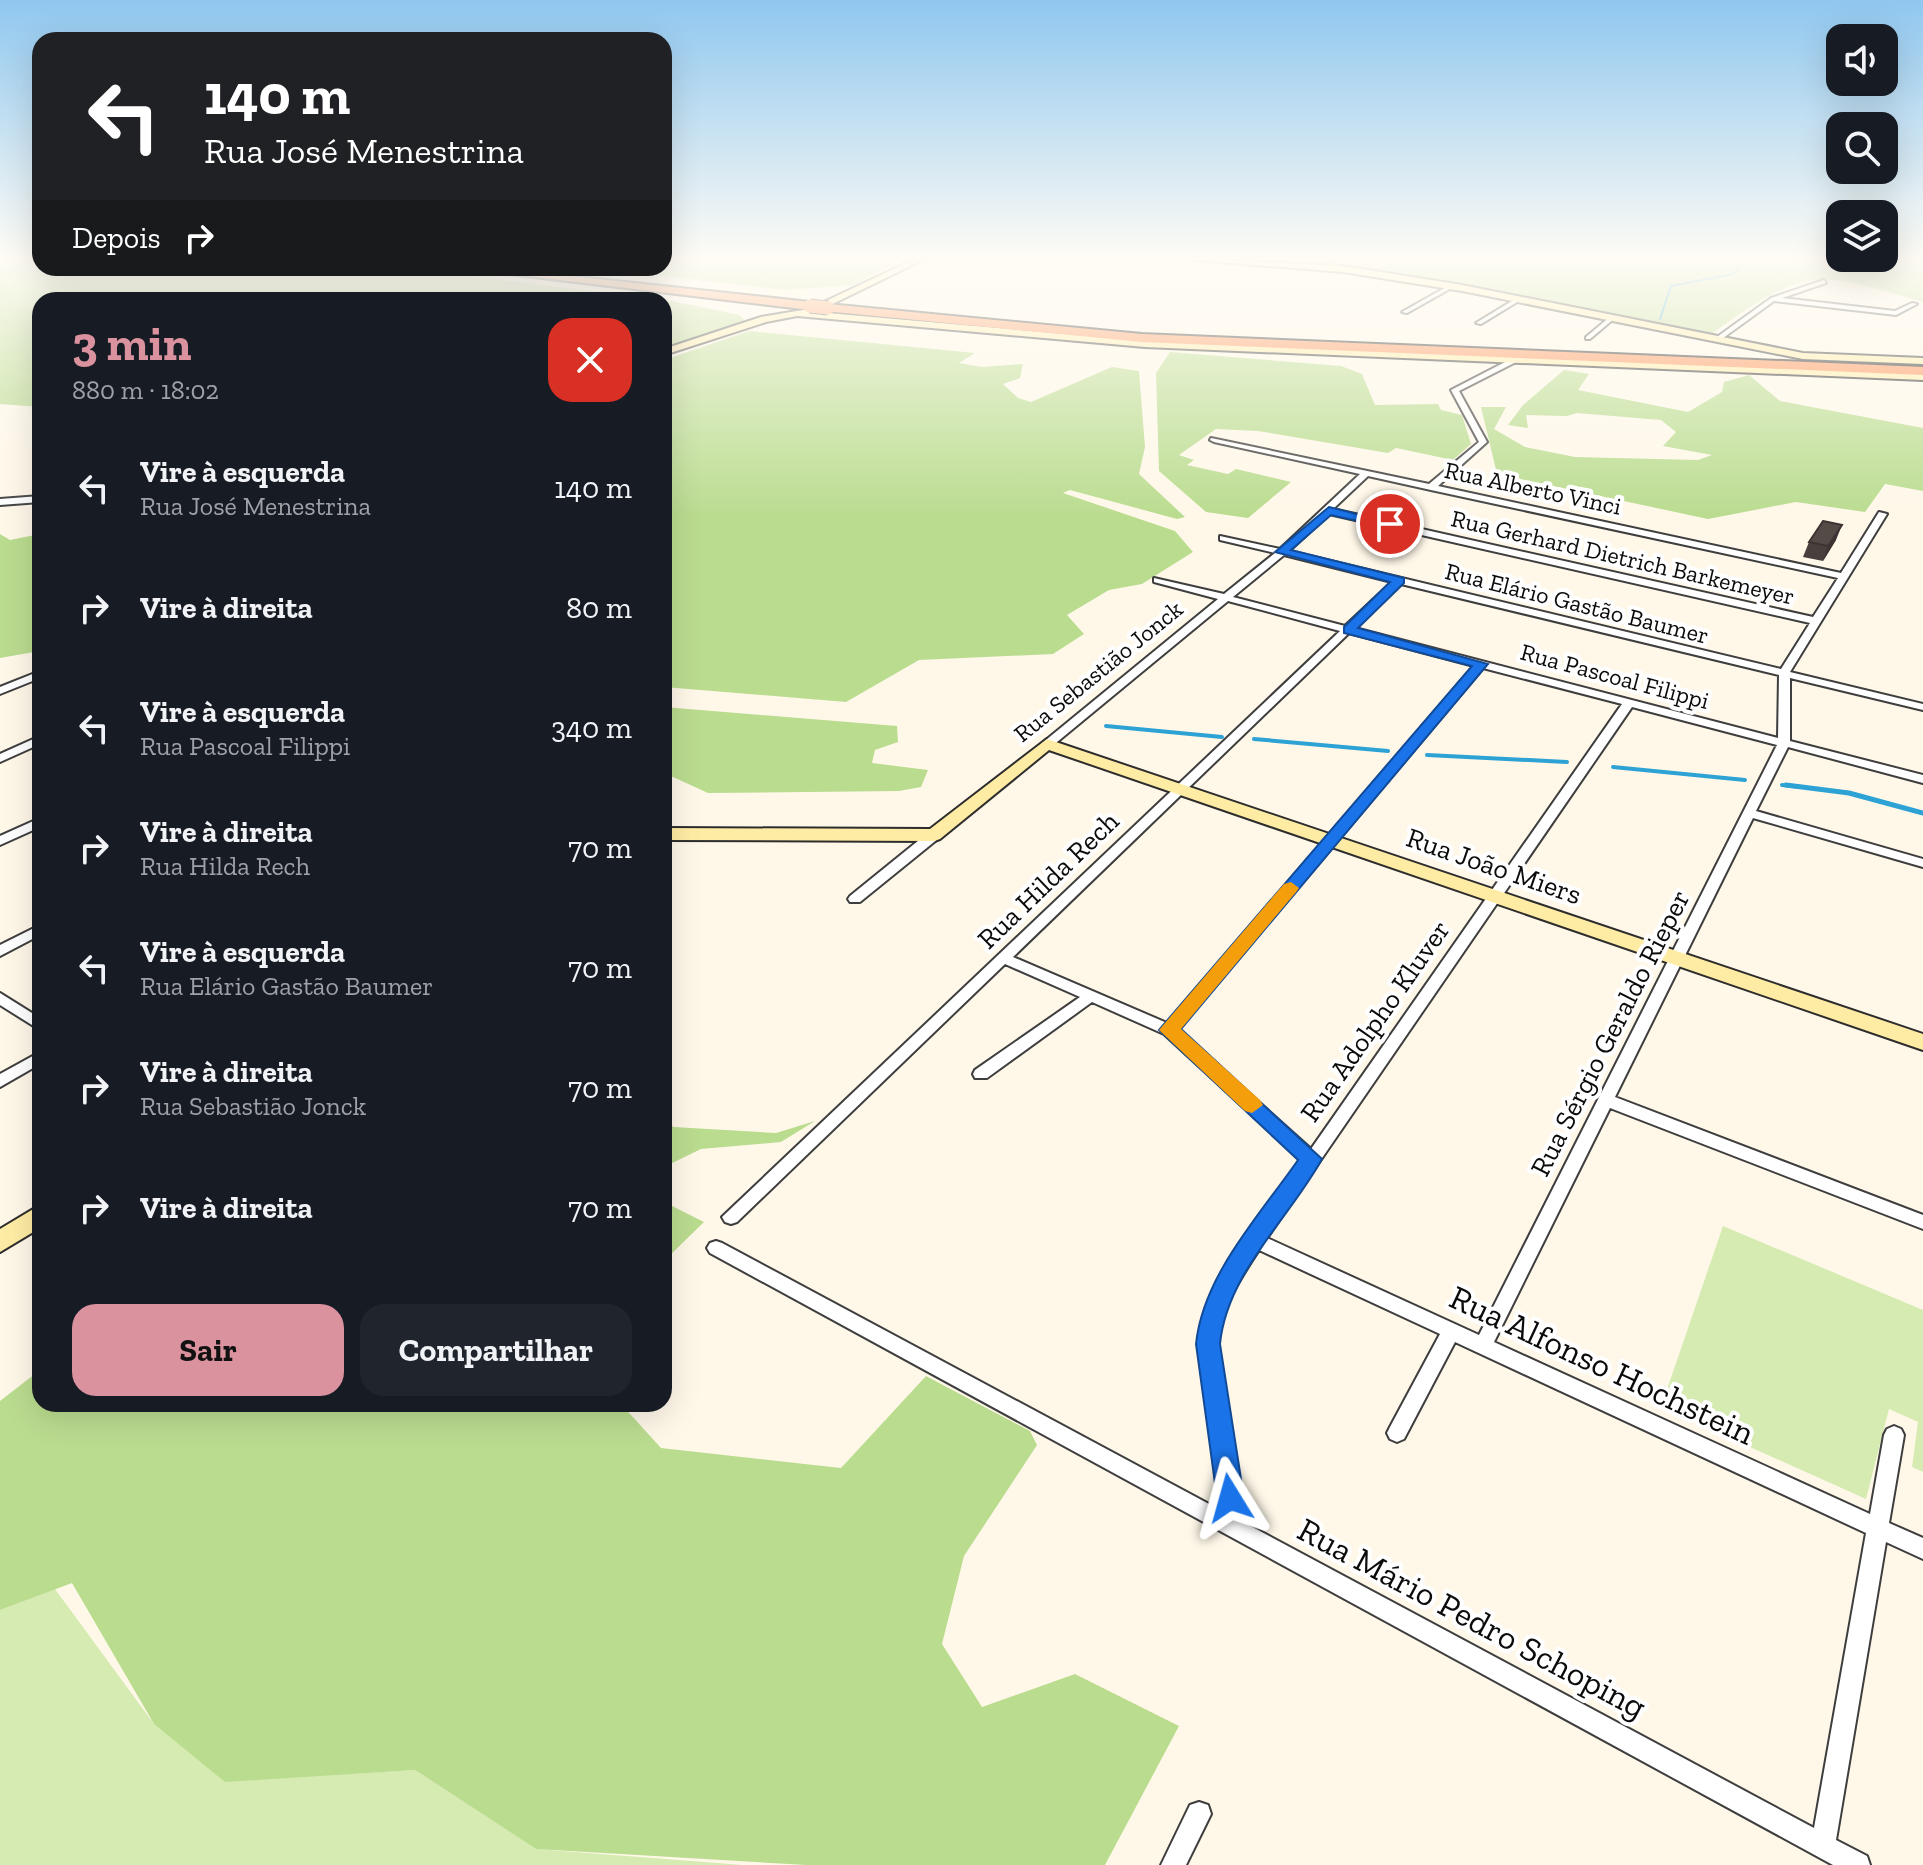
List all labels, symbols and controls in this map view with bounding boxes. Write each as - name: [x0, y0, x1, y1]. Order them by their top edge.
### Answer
- map controls: [1826, 24, 1898, 272]
- button: sound: [1826, 24, 1898, 96]
- text: 140 m: [204, 61, 350, 128]
- icon: left: [72, 64, 176, 168]
- button: search: [1826, 112, 1898, 184]
- text: Rua José Menestrina: [204, 129, 524, 172]
- button: layers: [1826, 200, 1898, 272]
- icon: right: [177, 216, 221, 260]
- text: Depois: [72, 220, 161, 256]
- text: 3 min: [72, 315, 191, 372]
- button: close: [548, 318, 632, 402]
- text: 880 m · 18:02: [72, 374, 219, 406]
- text: Vire à esquerda: [140, 454, 345, 490]
- street label: Rua Alberto Vinci: [1442, 455, 1624, 521]
- icon: left: [72, 466, 116, 510]
- text: 140 m: [554, 470, 632, 506]
- text: Rua José Menestrina: [140, 490, 371, 522]
- pin: [1356, 490, 1424, 558]
- icon: arrive: [1368, 502, 1412, 546]
- street label: Rua Gerhard Dietrich Barkemeyer: [1449, 503, 1797, 611]
- street label: Rua Elário Gastão Baumer: [1442, 556, 1712, 650]
- icon: right: [72, 586, 116, 630]
- text: Vire à direita: [140, 590, 313, 626]
- text: 80 m: [566, 590, 632, 626]
- street label: Rua Sebastião Jonck: [1008, 594, 1189, 748]
- street label: Rua Pascoal Filippi: [1517, 637, 1713, 715]
- text: Vire à esquerda: [140, 694, 345, 730]
- icon: left: [72, 706, 116, 750]
- text: 340 m: [551, 710, 632, 746]
- text: Rua Pascoal Filippi: [140, 730, 350, 762]
- street label: Rua Hilda Rech: [971, 804, 1126, 956]
- text: Vire à direita: [140, 814, 313, 850]
- street label: Rua João Miers: [1402, 821, 1586, 911]
- icon: right: [72, 826, 116, 870]
- text: 70 m: [568, 830, 632, 866]
- text: Rua Hilda Rech: [140, 850, 310, 882]
- street label: Rua Sérgio Geraldo Rieper: [1523, 884, 1697, 1182]
- street label: Rua Adolpho Kluver: [1293, 914, 1457, 1128]
- text: Vire à esquerda: [140, 934, 345, 970]
- icon: left: [72, 946, 116, 990]
- text: 70 m: [568, 950, 632, 986]
- text: Rua Elário Gastão Baumer: [140, 970, 433, 1002]
- text: Vire à direita: [140, 1054, 313, 1090]
- icon: right: [72, 1066, 116, 1110]
- text: 70 m: [568, 1070, 632, 1106]
- text: Rua Sebastião Jonck: [140, 1090, 366, 1122]
- icon: right: [72, 1186, 116, 1230]
- text: Vire à direita: [140, 1190, 313, 1226]
- text: 70 m: [568, 1190, 632, 1226]
- street label: Rua Alfonso Hochstein: [1443, 1276, 1761, 1454]
- button: Sair: [72, 1304, 344, 1396]
- button: Compartilhar: [360, 1304, 632, 1396]
- position arrow: [1188, 1456, 1272, 1540]
- street label: Rua Mário Pedro Schoping: [1291, 1509, 1654, 1728]

